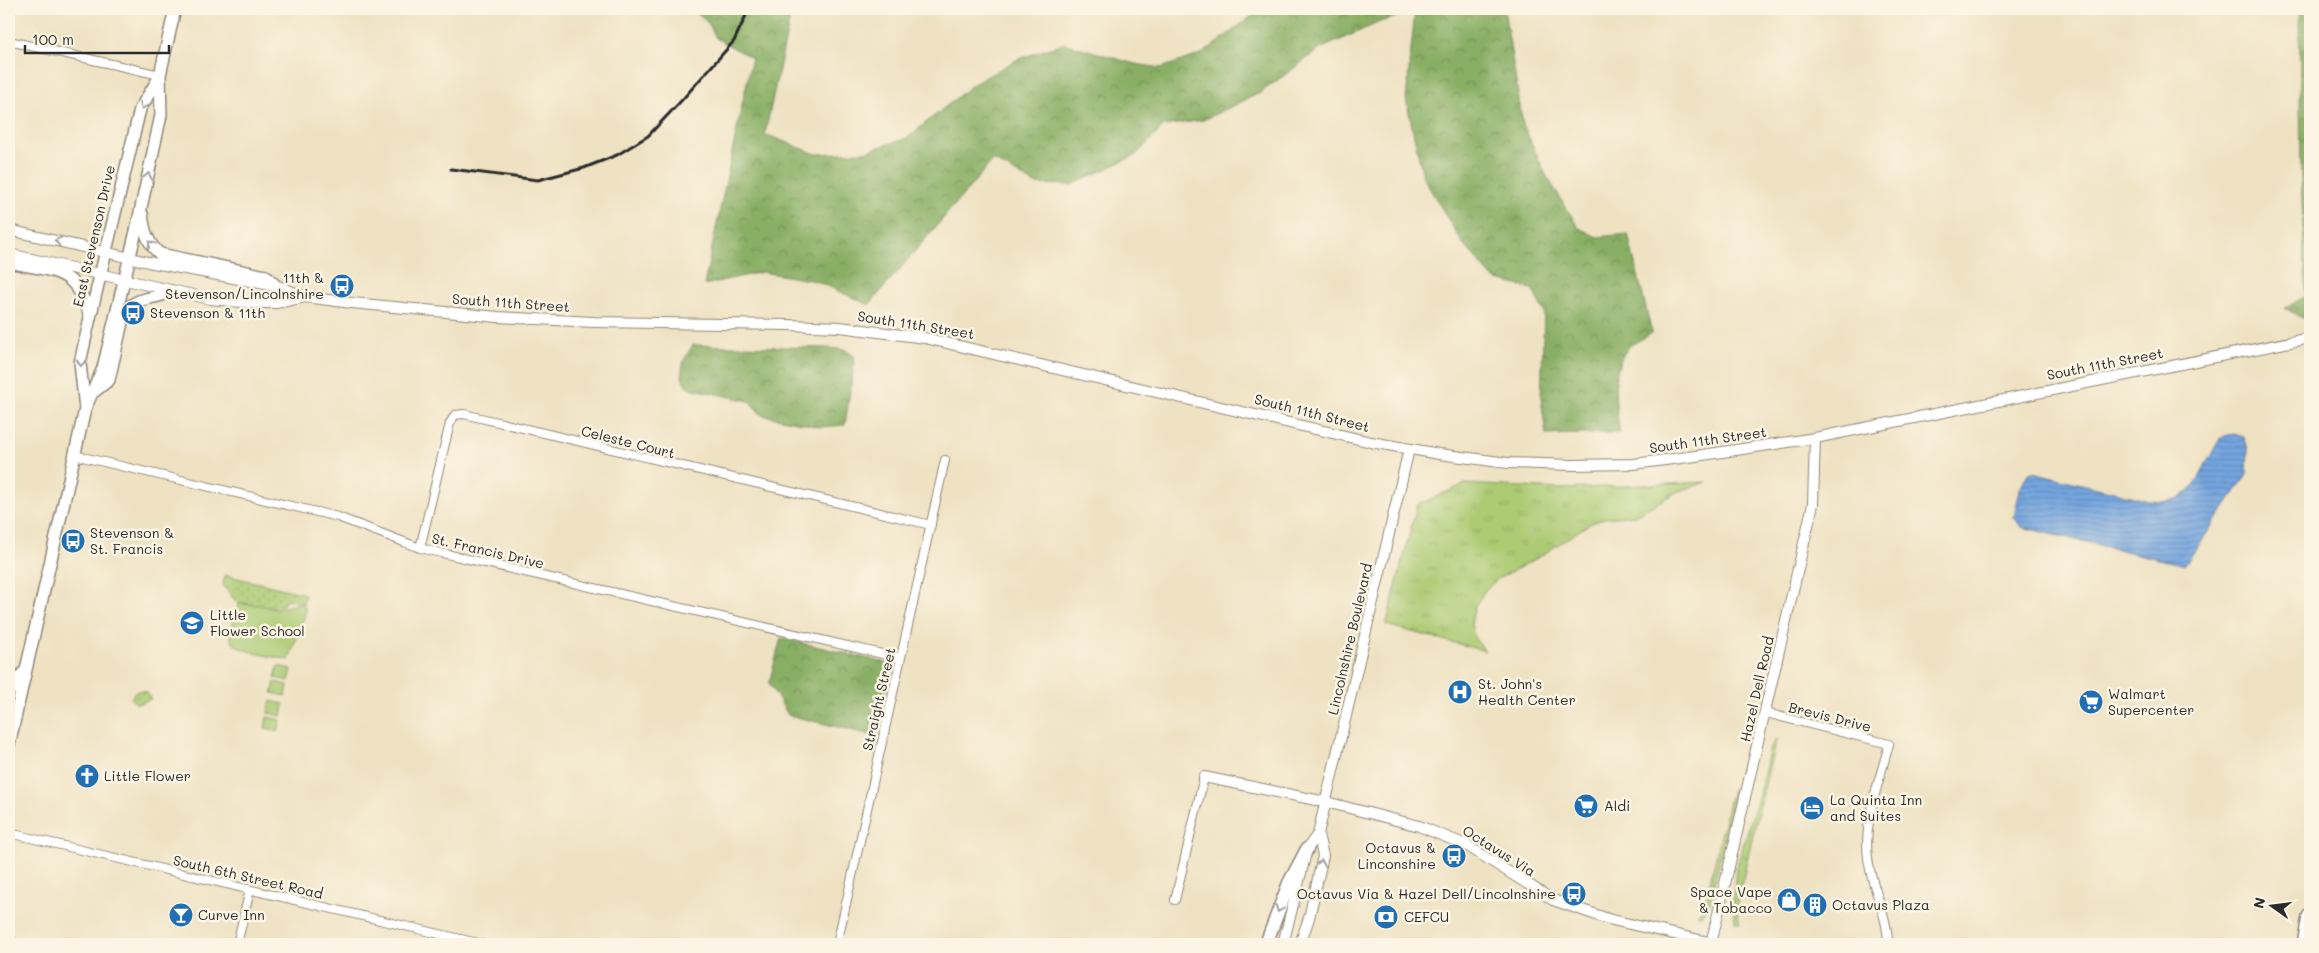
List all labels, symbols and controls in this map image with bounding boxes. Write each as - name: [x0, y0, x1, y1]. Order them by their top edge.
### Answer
- scale bar: [25, 22, 169, 54]
- text: 100 m: [32, 29, 74, 49]
- one-way arrow: [139, 101, 149, 110]
- street label: East Stevenson Drive: [68, 163, 119, 309]
- one-way arrow: [142, 171, 152, 180]
- one-way arrow: [54, 236, 63, 247]
- one-way arrow: [148, 240, 157, 249]
- place label: 11th & Stevenson/Lincolnshire: [165, 268, 324, 303]
- bus stop icon: 11th & Stevenson/Lincolnshire: [329, 273, 355, 299]
- street label: South 11th Street: [452, 289, 571, 316]
- bus stop icon: Stevenson & 11th: [120, 300, 146, 326]
- place label: Stevenson & 11th: [150, 303, 265, 322]
- street label: South 11th Street: [856, 306, 976, 343]
- street label: South 11th Street: [2045, 343, 2165, 384]
- one-way arrow: [76, 360, 87, 368]
- street label: South 11th Street: [1253, 389, 1372, 436]
- street label: Celeste Court: [579, 421, 677, 462]
- street label: South 11th Street: [1648, 422, 1768, 457]
- place label: Stevenson & St. Francis: [90, 523, 174, 558]
- bus stop icon: Stevenson & St. Francis: [60, 528, 86, 554]
- street label: St. Francis Drive: [430, 528, 546, 573]
- street label: Lincolnshire Boulevard: [1323, 561, 1376, 717]
- place label: Little Flower School: [210, 605, 305, 640]
- school or university icon: Little Flower School: [179, 610, 205, 636]
- street label: Hazel Dell Road: [1735, 634, 1778, 744]
- street label: Straight Street: [857, 645, 900, 752]
- place label: St. John's Health Center: [1478, 674, 1576, 709]
- hospital icon: St. John's Health Center: [1447, 679, 1473, 705]
- place label: Walmart Supercenter: [2108, 684, 2194, 719]
- supermarket icon: Walmart Supercenter: [2078, 689, 2104, 715]
- street label: Brevis Drive: [1787, 697, 1873, 736]
- church icon: Little Flower: [74, 763, 100, 789]
- place label: Little Flower: [104, 766, 191, 785]
- place label: La Quinta Inn and Suites: [1830, 790, 1922, 825]
- supermarket icon: Aldi: [1573, 793, 1599, 819]
- hotel icon: La Quinta Inn and Suites: [1799, 795, 1825, 821]
- place label: Aldi: [1604, 796, 1630, 815]
- street label: Octavus Via: [1459, 821, 1539, 881]
- place label: Octavus & Linconshire: [1358, 838, 1436, 873]
- bus stop icon: Octavus & Linconshire: [1441, 843, 1467, 869]
- street label: South 6th Street Road: [171, 850, 325, 903]
- one-way arrow: [1316, 859, 1326, 868]
- north arrow: [2246, 880, 2296, 930]
- bus stop icon: Octavus Via & Hazel Dell/Lincolnshire: [1561, 881, 1587, 907]
- place label: Space Vape & Tobacco: [1690, 882, 1772, 917]
- place label: Octavus Via & Hazel Dell/Lincolnshire: [1297, 884, 1556, 903]
- shop icon: Space Vape & Tobacco: [1776, 887, 1802, 913]
- building icon: Octavus Plaza: [1802, 892, 1828, 918]
- place label: Octavus Plaza: [1832, 895, 1930, 914]
- text: N: [2248, 895, 2269, 910]
- bar icon: Curve Inn: [168, 902, 194, 928]
- one-way arrow: [1275, 904, 1285, 913]
- bank icon: CEFCU: [1373, 904, 1399, 930]
- place label: Curve Inn: [198, 905, 265, 924]
- place label: CEFCU: [1404, 907, 1449, 926]

